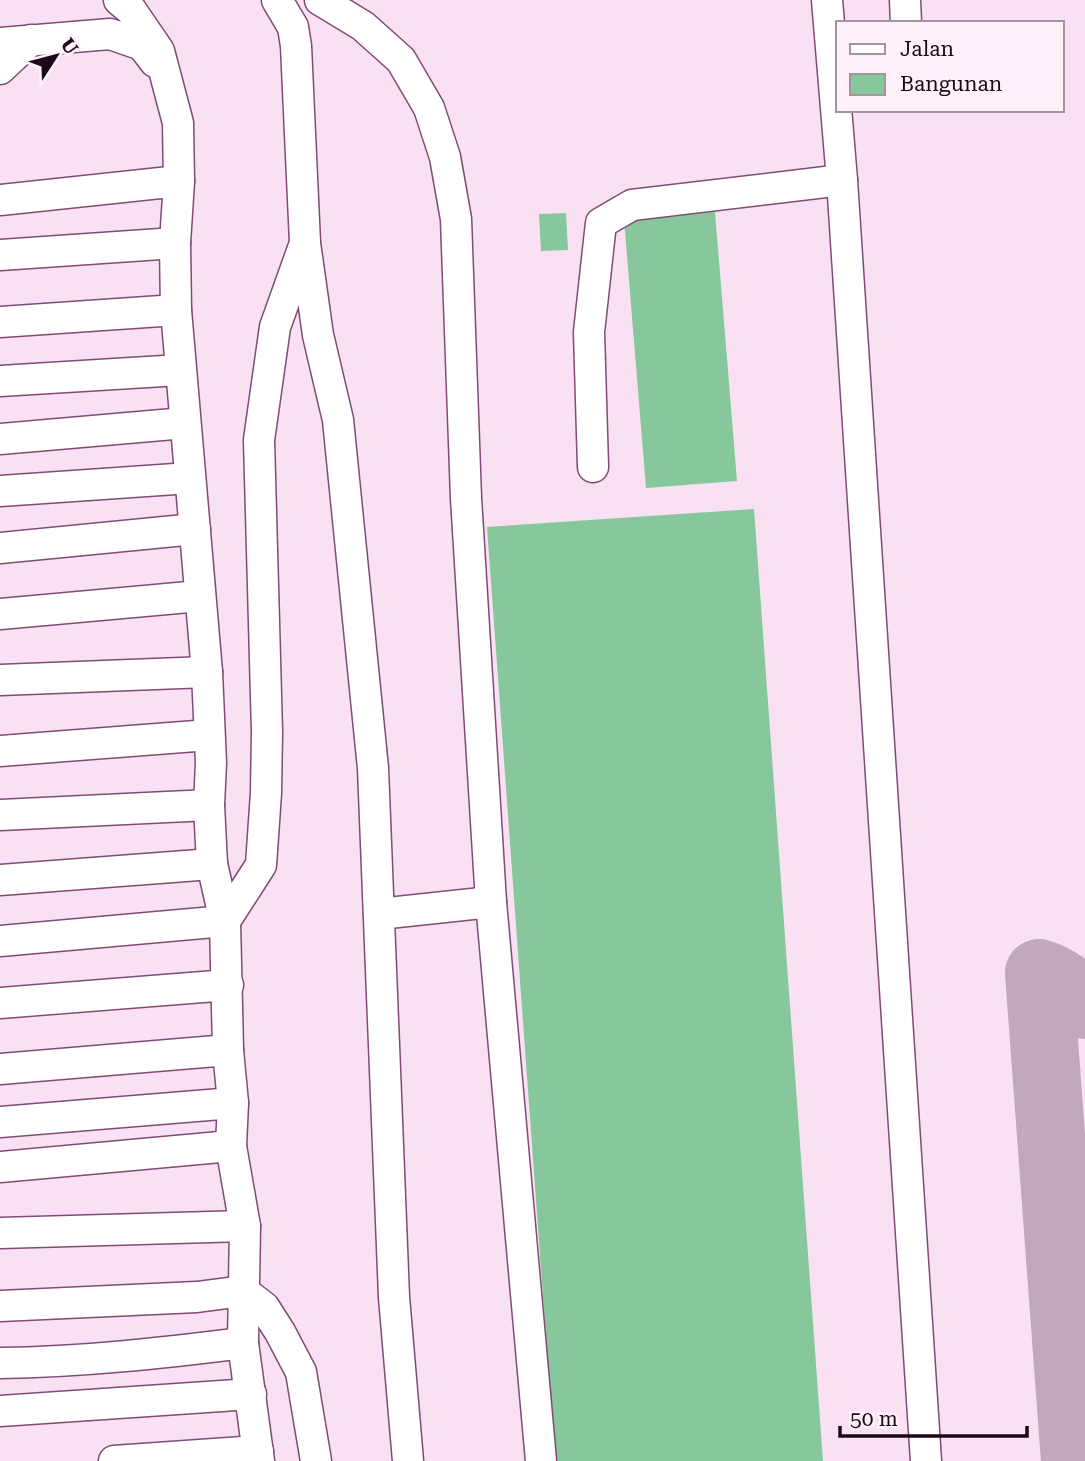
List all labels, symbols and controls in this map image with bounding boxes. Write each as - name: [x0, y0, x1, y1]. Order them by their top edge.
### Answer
- north arrow: [21, 21, 91, 91]
- legend: [836, 21, 1064, 112]
- text: U: [56, 34, 83, 59]
- text: Jalan: [900, 37, 955, 61]
- text: Bangunan: [900, 72, 1003, 96]
- scale bar: [840, 1394, 1027, 1438]
- text: 50 m: [850, 1407, 898, 1431]

